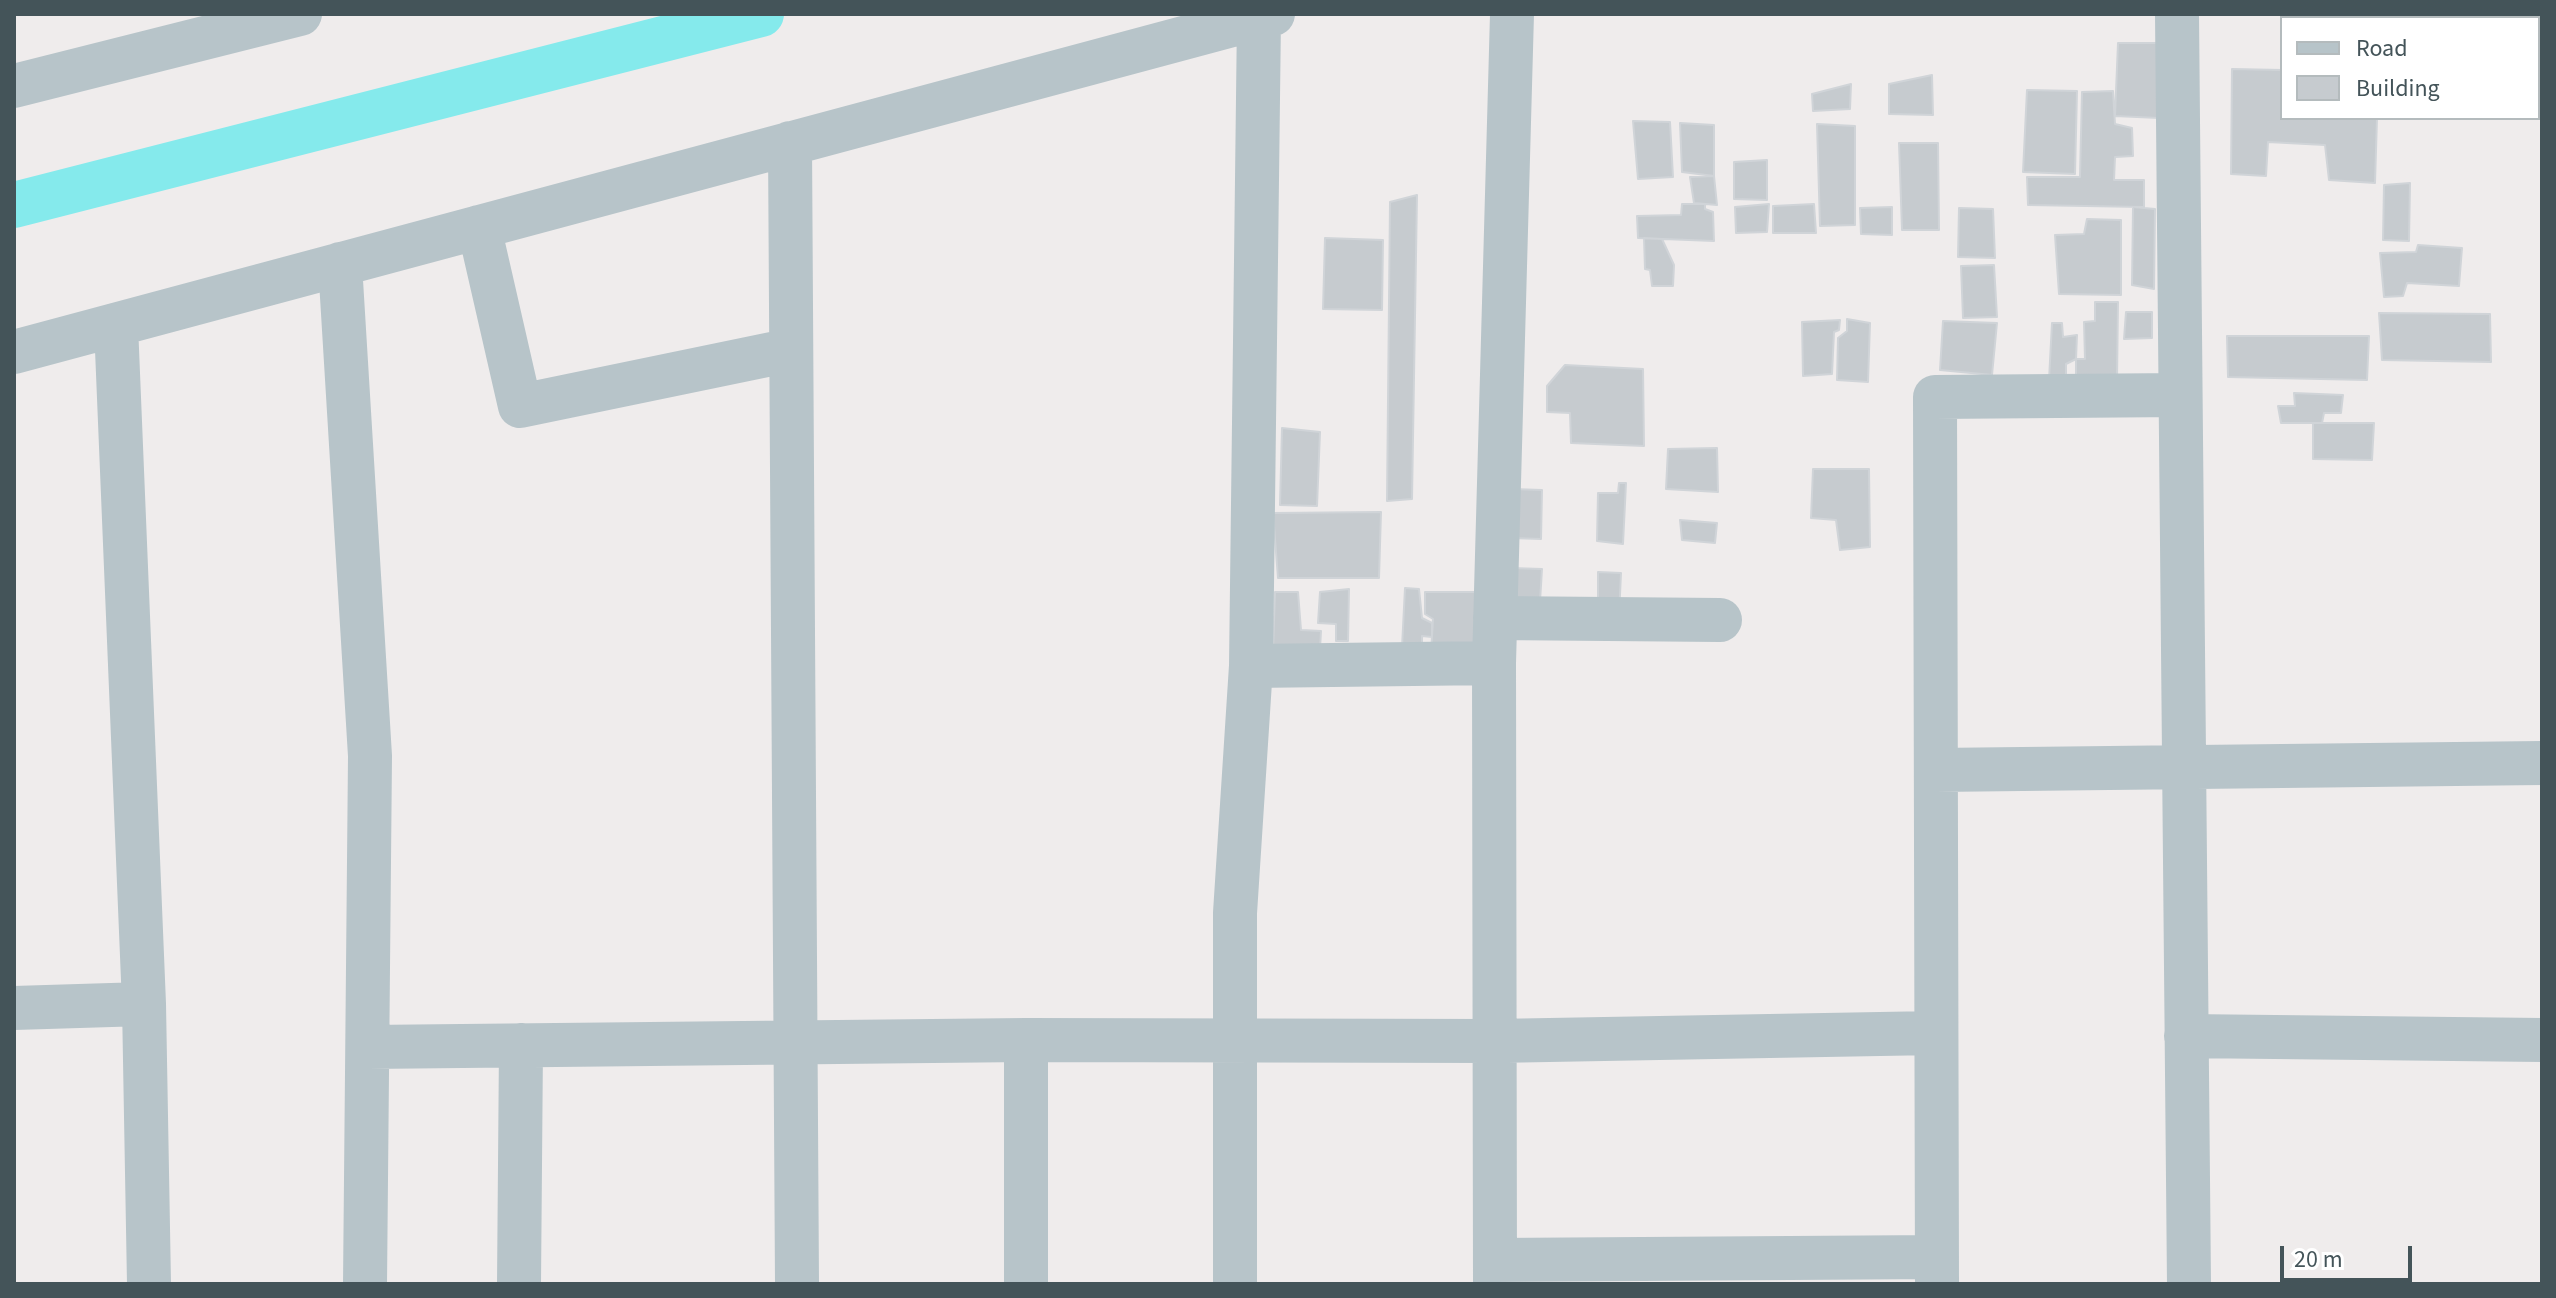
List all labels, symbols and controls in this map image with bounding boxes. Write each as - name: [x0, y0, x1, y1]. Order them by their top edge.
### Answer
- legend: [2280, 16, 2540, 120]
- text: Road: [2356, 31, 2408, 66]
- text: Building: [2356, 71, 2440, 106]
- scale bar: [2284, 1230, 2416, 1280]
- text: 20 m: [2294, 1242, 2343, 1277]

